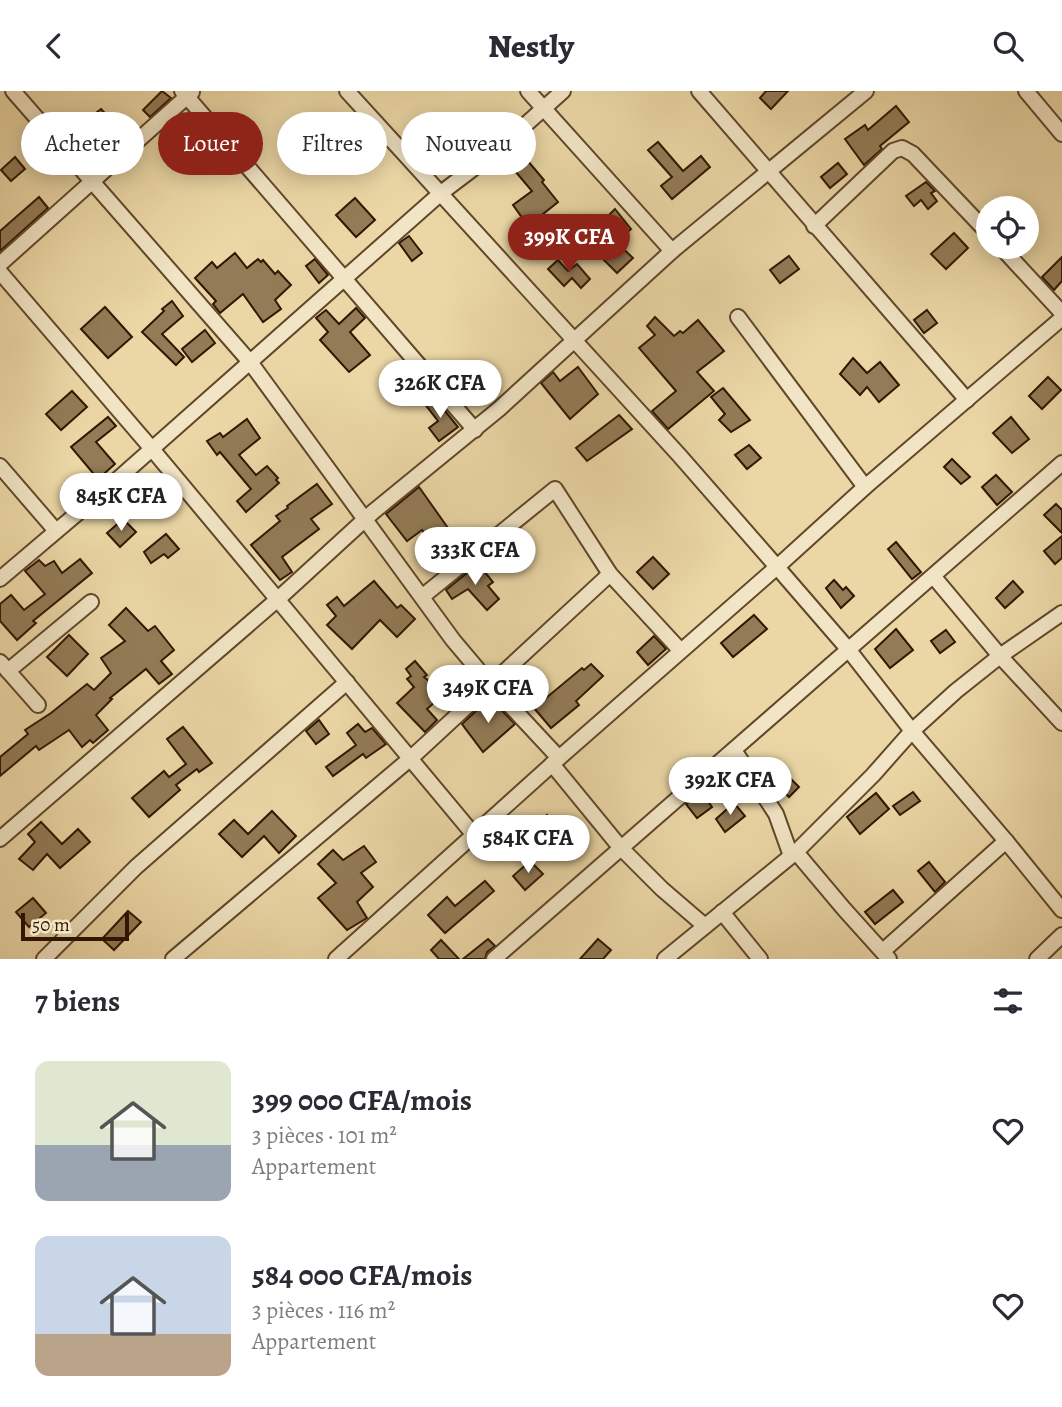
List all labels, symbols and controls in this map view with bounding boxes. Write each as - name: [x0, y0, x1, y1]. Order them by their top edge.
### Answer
- text: Nestly: [488, 24, 574, 68]
- icon: back: [35, 27, 73, 65]
- icon: search: [989, 27, 1027, 65]
- chip: Acheter: [21, 112, 144, 175]
- chip: Louer: [158, 112, 263, 175]
- chip: Filtres: [277, 112, 387, 175]
- chip: Nouveau: [401, 112, 536, 175]
- map controls: [976, 196, 1039, 259]
- button: locate: [976, 196, 1039, 259]
- pin: 399K CFA: [497, 215, 641, 274]
- text: 399K CFA: [524, 221, 614, 252]
- pin: 326K CFA: [368, 361, 512, 420]
- text: 326K CFA: [395, 367, 485, 398]
- pin: 845K CFA: [49, 473, 193, 533]
- text: 845K CFA: [76, 480, 166, 511]
- pin: 333K CFA: [403, 527, 547, 587]
- text: 333K CFA: [431, 534, 519, 565]
- pin: 349K CFA: [416, 665, 560, 725]
- text: 349K CFA: [443, 672, 533, 703]
- pin: 392K CFA: [658, 757, 802, 817]
- text: 392K CFA: [685, 764, 775, 795]
- pin: 584K CFA: [456, 815, 600, 875]
- text: 584K CFA: [483, 822, 573, 853]
- scale bar: [21, 910, 130, 942]
- text: 50 m: [32, 912, 70, 938]
- text: 7 biens: [35, 981, 120, 1021]
- icon: filters: [989, 982, 1027, 1020]
- text: 399 000 CFA/mois: [252, 1080, 472, 1120]
- icon: home: [91, 1089, 175, 1173]
- icon: heart: [989, 1112, 1027, 1150]
- text: 3 pièces · 101 m²: [252, 1120, 397, 1151]
- text: Appartement: [252, 1151, 376, 1182]
- text: 584 000 CFA/mois: [252, 1255, 473, 1295]
- icon: home: [91, 1264, 175, 1348]
- icon: heart: [989, 1287, 1027, 1325]
- text: 3 pièces · 116 m²: [252, 1295, 395, 1326]
- text: Appartement: [252, 1326, 376, 1357]

